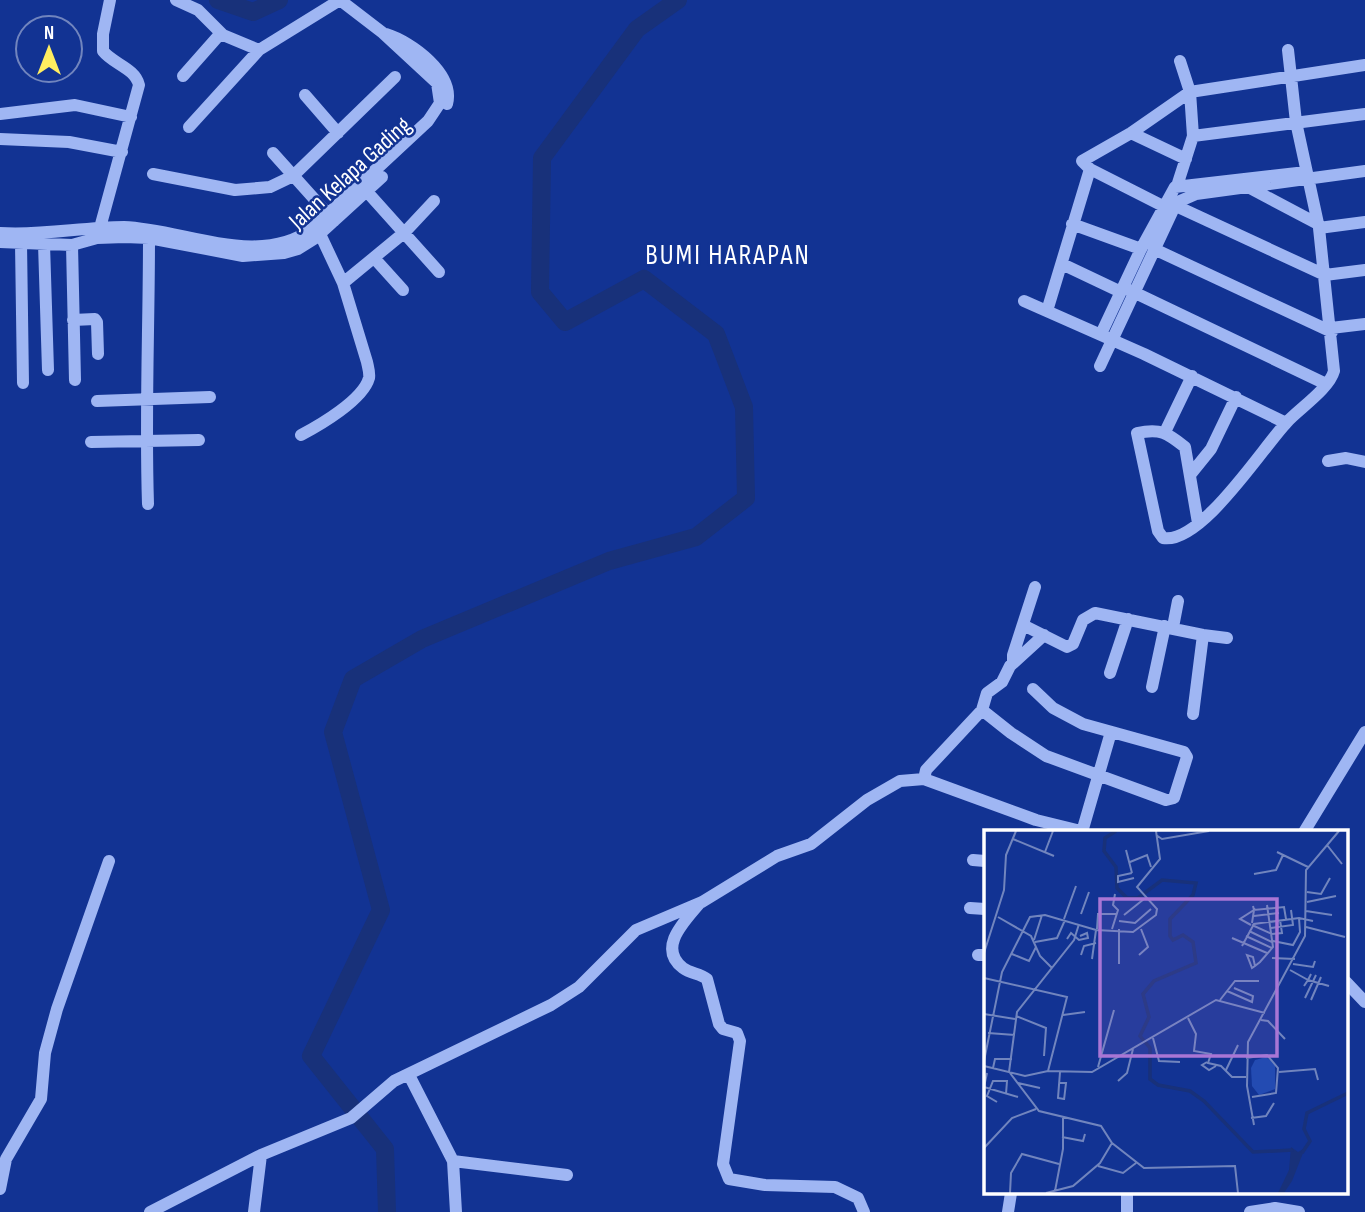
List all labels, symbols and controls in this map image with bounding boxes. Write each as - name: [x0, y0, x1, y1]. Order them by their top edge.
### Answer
- north arrow: [14, 14, 84, 84]
- text: N: [44, 22, 54, 45]
- street label: Jalan Kelapa Gading: [282, 111, 417, 236]
- district label: BUMI HARAPAN: [645, 239, 811, 272]
- inset map: [984, 830, 1348, 1194]

